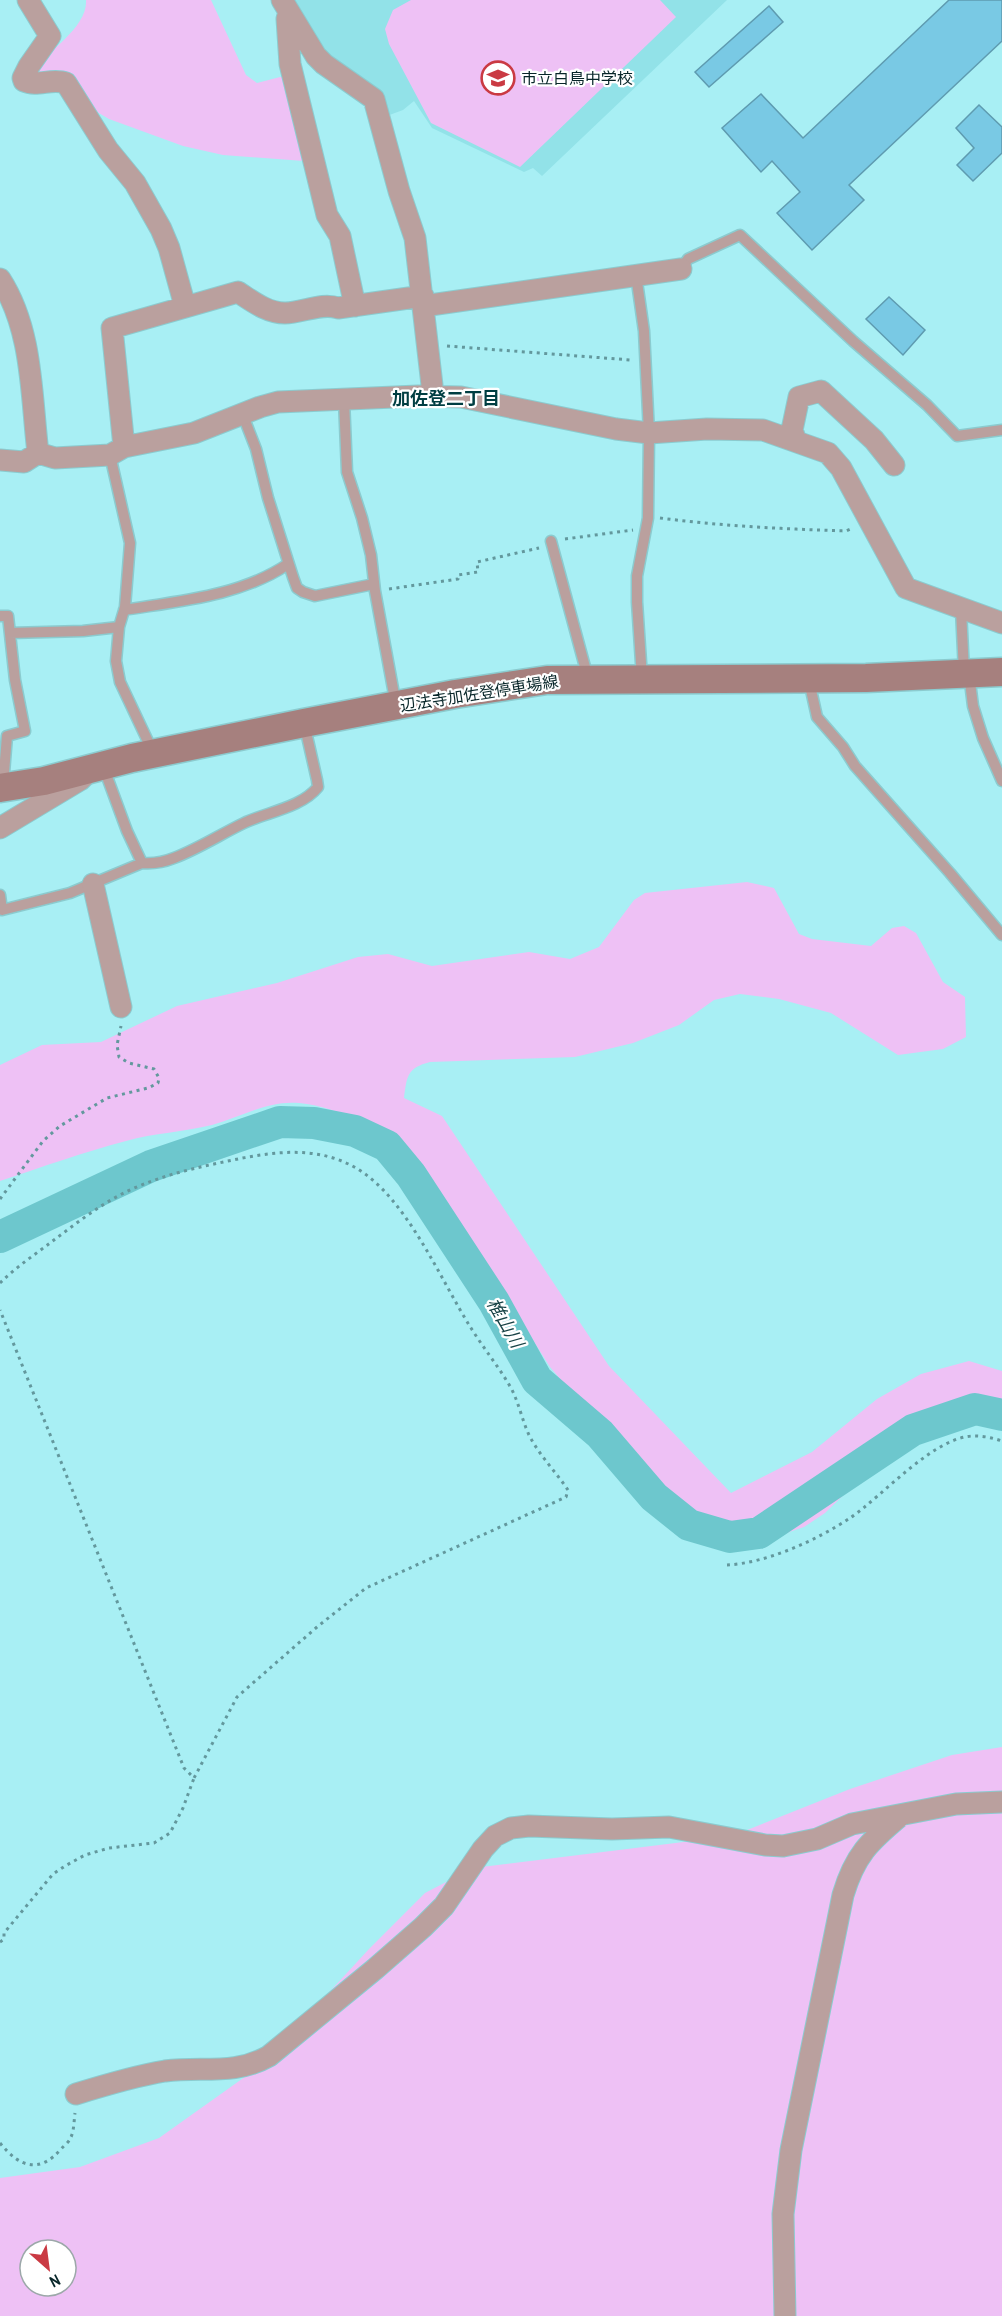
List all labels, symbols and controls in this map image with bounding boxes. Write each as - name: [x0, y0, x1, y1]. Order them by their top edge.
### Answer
- school or university icon: 市立白鳥中学校: [480, 60, 516, 96]
- place label: 市立白鳥中学校: [521, 67, 633, 89]
- district label: 加佐登二丁目: [392, 386, 500, 411]
- street label: 辺法寺加佐登停車場線: [398, 670, 560, 716]
- water label: 椎山川: [481, 1293, 531, 1354]
- north arrow: [18, 2238, 78, 2298]
- text: N: [46, 2269, 64, 2293]

